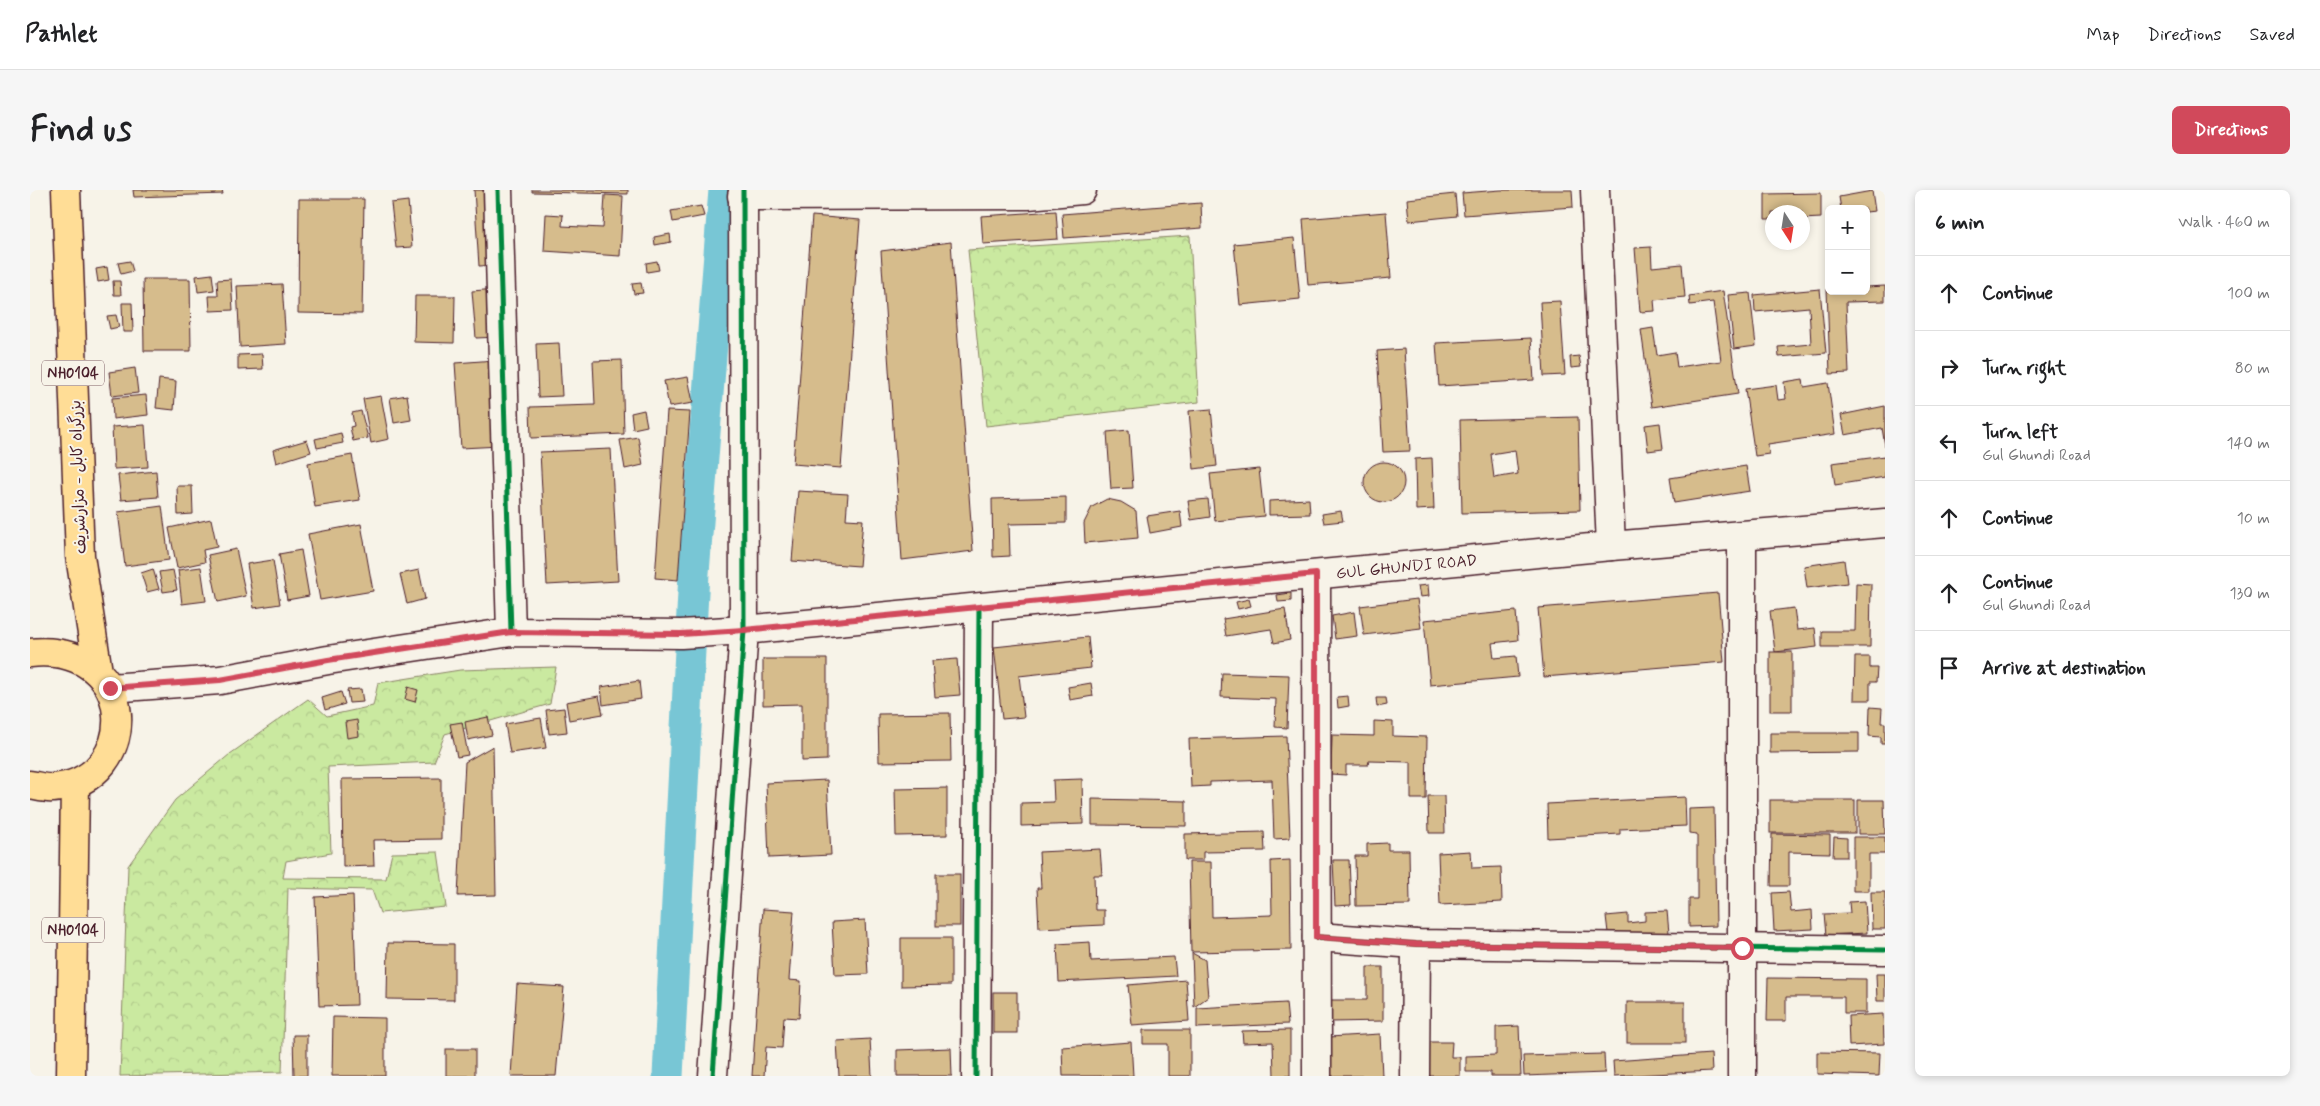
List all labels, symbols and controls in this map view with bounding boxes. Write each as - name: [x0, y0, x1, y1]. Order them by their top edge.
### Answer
- text: Pathlet: [25, 19, 97, 50]
- text: Map: [2087, 23, 2120, 47]
- text: Directions: [2148, 23, 2222, 47]
- text: Saved: [2250, 23, 2295, 47]
- button: Directions: [2172, 106, 2290, 154]
- text: Find us: [30, 107, 132, 153]
- north arrow: [1765, 205, 1810, 250]
- map controls: [1825, 205, 1870, 295]
- button: +: [1825, 205, 1870, 250]
- text: 6 min: [1935, 209, 1985, 237]
- text: Walk · 460 m: [2178, 212, 2270, 233]
- button: −: [1825, 250, 1870, 295]
- icon: ahead: [1935, 279, 1963, 307]
- text: Continue: [1982, 281, 2053, 306]
- text: 100 m: [2227, 283, 2270, 304]
- icon: right: [1935, 354, 1963, 382]
- text: Turn right: [1982, 356, 2066, 381]
- text: 80 m: [2235, 358, 2270, 379]
- road number: NH0104: [42, 360, 104, 386]
- street label: بزرگراه کابل - مزارشریف: [65, 400, 92, 554]
- text: Turn left: [1982, 420, 2058, 445]
- icon: left: [1935, 429, 1963, 457]
- text: 140 m: [2226, 433, 2270, 454]
- text: Gul Ghundi Road: [1982, 445, 2091, 466]
- icon: ahead: [1935, 504, 1963, 532]
- text: Continue: [1982, 506, 2053, 531]
- text: 10 m: [2237, 508, 2270, 529]
- street label: GUL GHUNDI ROAD: [1335, 550, 1478, 585]
- text: Continue: [1982, 570, 2053, 595]
- icon: ahead: [1935, 579, 1963, 607]
- text: 130 m: [2229, 583, 2270, 604]
- text: Gul Ghundi Road: [1982, 595, 2091, 616]
- icon: arrive: [1935, 654, 1963, 682]
- text: Arrive at destination: [1982, 656, 2146, 681]
- route end: [99, 677, 122, 700]
- road number: NH0104: [42, 918, 104, 942]
- route start: [1731, 937, 1754, 960]

